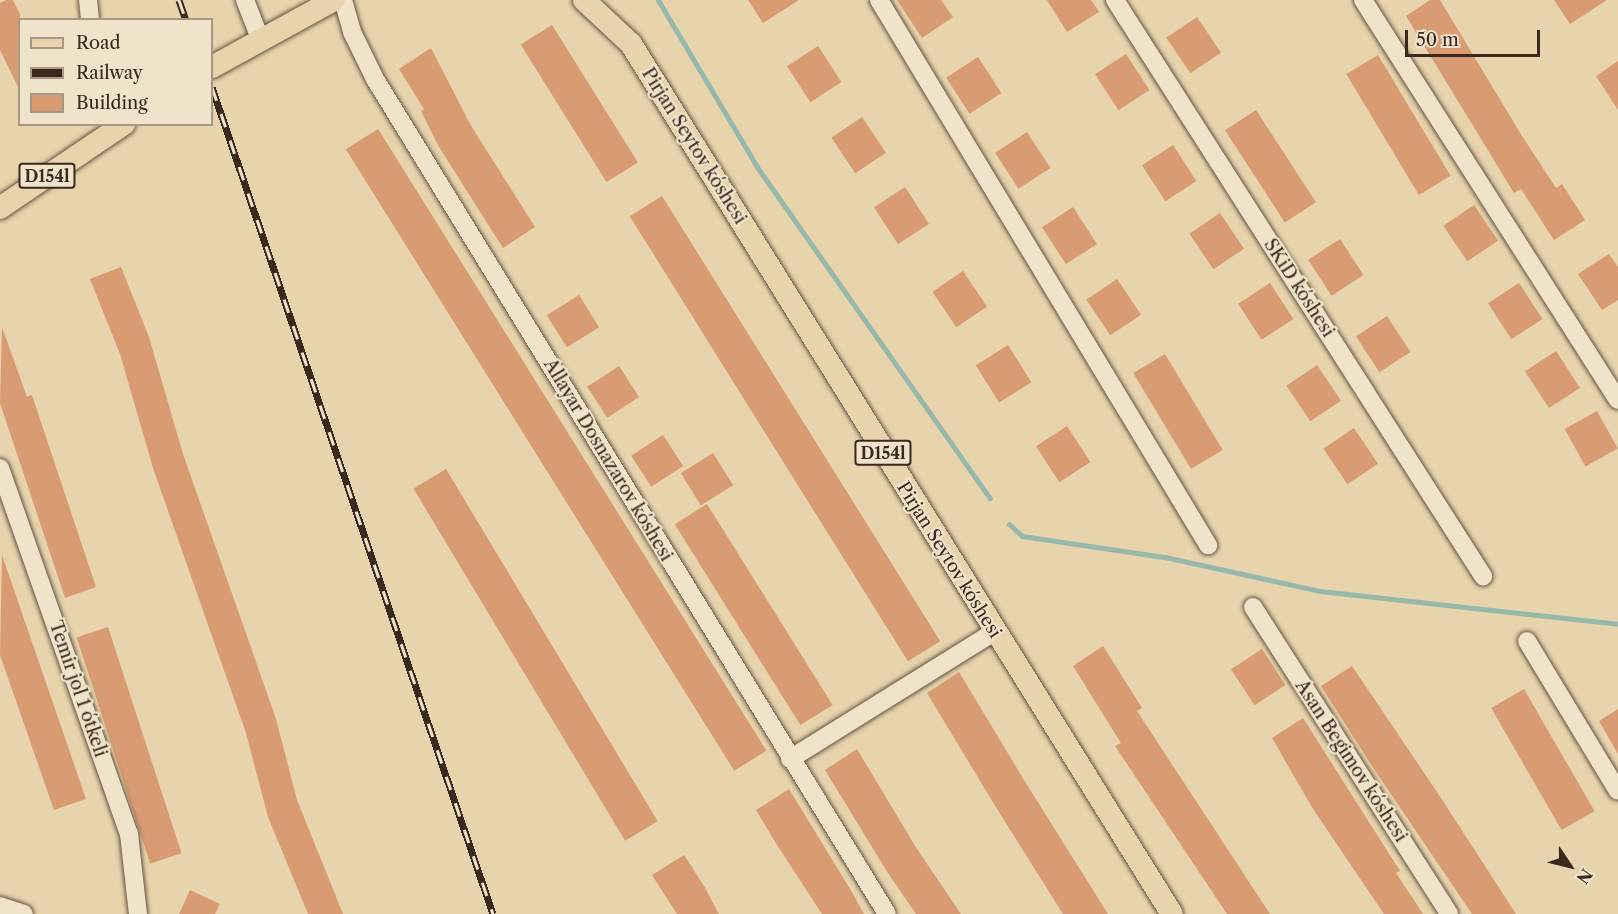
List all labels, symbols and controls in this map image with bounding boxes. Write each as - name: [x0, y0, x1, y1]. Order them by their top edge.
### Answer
- legend: [18, 18, 213, 126]
- scale bar: [1408, 18, 1543, 56]
- text: 50 m: [1416, 29, 1459, 51]
- text: Road: [76, 32, 121, 54]
- text: Railway: [76, 62, 143, 84]
- street label: Pirjan Seytov kóshesi: [637, 64, 751, 228]
- text: Building: [76, 92, 148, 114]
- road number: D154l: [17, 163, 77, 189]
- street label: SKiD kóshesi: [1259, 235, 1339, 341]
- street label: Allayar Dosnazarov kóshesi: [539, 355, 677, 565]
- road number: D154l: [853, 440, 913, 466]
- street label: Pirjan Seytov kóshesi: [892, 478, 1006, 642]
- street label: Temir jol 1 ótkeli: [44, 618, 112, 760]
- street label: Asan Begimov kóshesi: [1290, 676, 1412, 846]
- north arrow: [1540, 836, 1600, 896]
- text: N: [1573, 865, 1597, 888]

